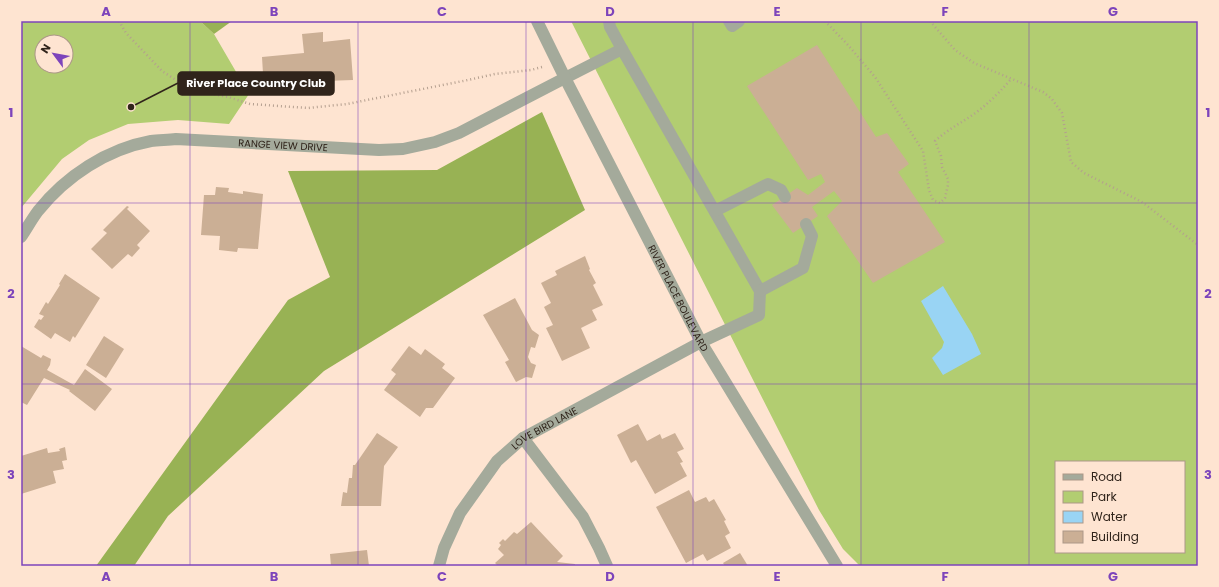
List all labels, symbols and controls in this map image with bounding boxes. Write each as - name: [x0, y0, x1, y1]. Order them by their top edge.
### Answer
- text: A: [101, 2, 111, 21]
- text: B: [270, 2, 279, 21]
- text: C: [437, 2, 447, 21]
- text: D: [605, 2, 615, 21]
- text: E: [773, 2, 781, 21]
- text: F: [941, 2, 949, 21]
- text: G: [1108, 2, 1118, 21]
- north arrow: [34, 34, 74, 74]
- text: N: [37, 41, 54, 56]
- callout: River Place Country Club: [178, 72, 334, 95]
- text: River Place Country Club: [186, 75, 326, 91]
- text: 1: [9, 103, 13, 122]
- text: 1: [1206, 103, 1210, 122]
- street label: RANGE VIEW DRIVE: [238, 135, 328, 155]
- street label: RIVER PLACE BOULEVARD: [644, 242, 712, 355]
- text: 2: [7, 284, 15, 303]
- text: 2: [1204, 284, 1212, 303]
- street label: LOVE BIRD LANE: [508, 403, 580, 453]
- legend: [1055, 461, 1185, 553]
- text: 3: [7, 465, 15, 484]
- text: 3: [1204, 465, 1212, 484]
- text: Road: [1091, 468, 1122, 485]
- text: Park: [1091, 488, 1118, 505]
- text: Water: [1091, 508, 1128, 525]
- text: Building: [1091, 528, 1139, 545]
- text: A: [101, 567, 111, 586]
- text: B: [270, 567, 279, 586]
- text: C: [437, 567, 447, 586]
- text: D: [605, 567, 615, 586]
- text: E: [773, 567, 781, 586]
- text: F: [941, 567, 949, 586]
- text: G: [1108, 567, 1118, 586]

